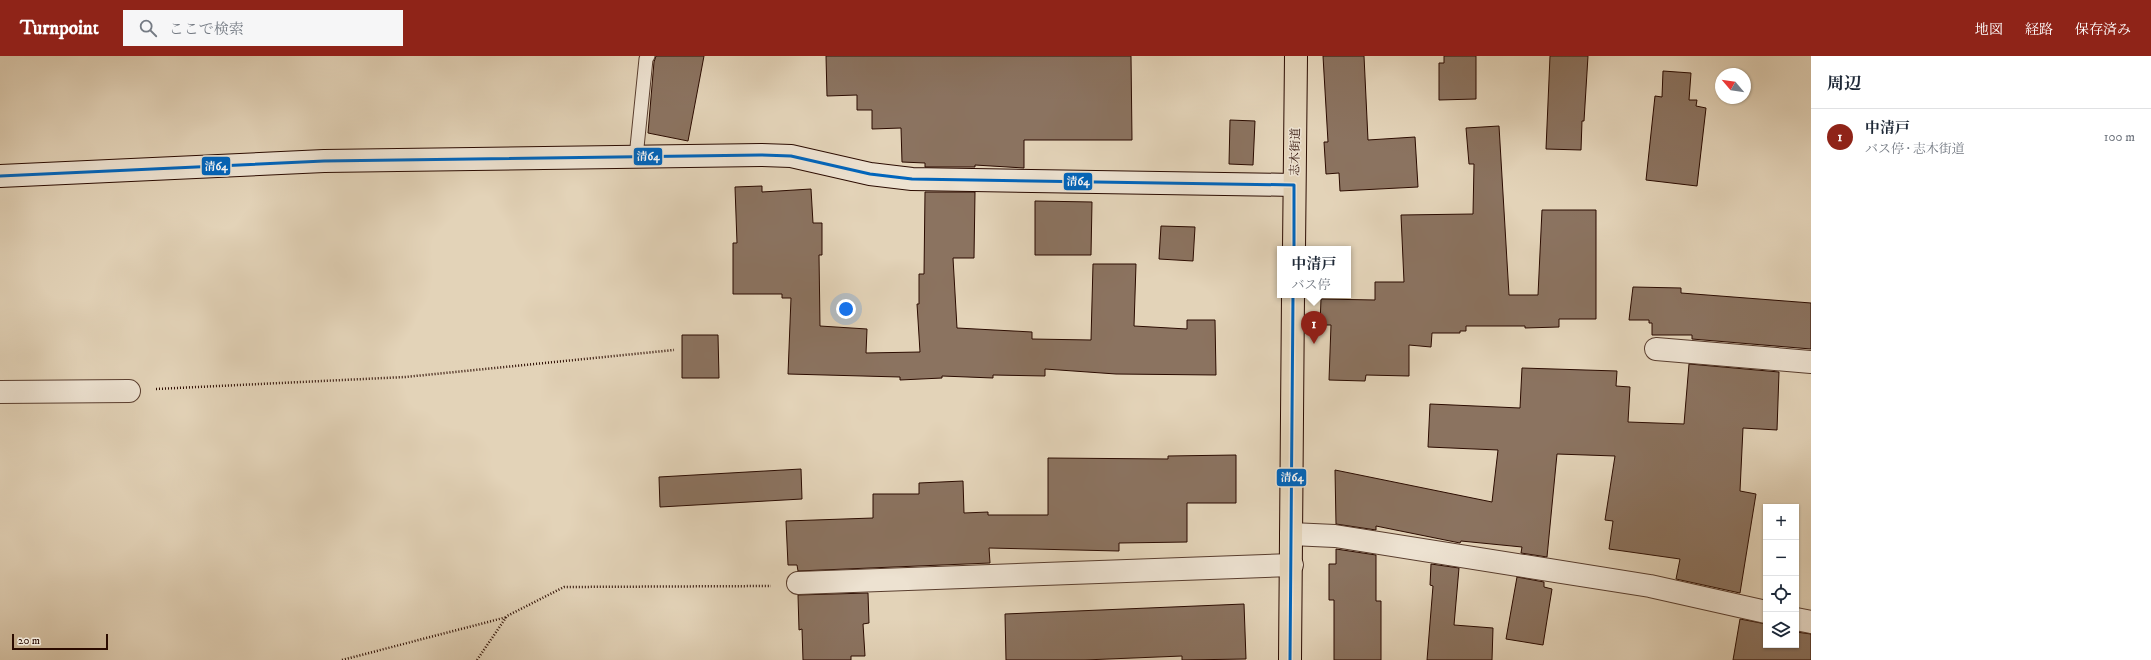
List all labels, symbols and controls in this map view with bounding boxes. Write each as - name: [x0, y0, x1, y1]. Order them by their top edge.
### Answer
- search box: [123, 10, 403, 46]
- text: Turnpoint: [20, 17, 99, 40]
- icon: search: [137, 17, 159, 39]
- text: ここで検索: [169, 20, 244, 39]
- text: 地図: [1975, 21, 2003, 39]
- text: 経路: [2025, 21, 2053, 39]
- text: 保存済み: [2075, 21, 2131, 39]
- north arrow: [1715, 68, 1751, 104]
- text: 周辺: [1827, 73, 1861, 95]
- text: 中清戸: [1865, 119, 1910, 138]
- street label: 志木街道: [1288, 128, 1303, 176]
- text: 1: [1838, 129, 1842, 145]
- text: 100 m: [2104, 129, 2135, 145]
- text: バス停 · 志木街道: [1865, 141, 1965, 157]
- line badge: 清64: [633, 147, 663, 166]
- text: 清64: [636, 150, 660, 164]
- line badge: 清64: [201, 156, 231, 176]
- text: 清64: [204, 160, 228, 174]
- line badge: 清64: [1063, 172, 1093, 191]
- text: 清64: [1066, 175, 1090, 189]
- popup: [1277, 246, 1351, 298]
- text: 中清戸: [1291, 255, 1337, 274]
- text: バス停: [1291, 277, 1331, 293]
- your location: [836, 299, 856, 319]
- pin: 1: [1301, 311, 1327, 344]
- line badge: 清64: [1276, 468, 1307, 487]
- text: 清64: [1280, 471, 1304, 485]
- map controls: [1763, 504, 1799, 648]
- button: +: [1763, 504, 1799, 540]
- button: −: [1763, 540, 1799, 576]
- button: locate: [1763, 576, 1799, 612]
- button: layers: [1763, 612, 1799, 648]
- scale bar: [12, 632, 108, 651]
- text: 20 m: [18, 634, 40, 648]

